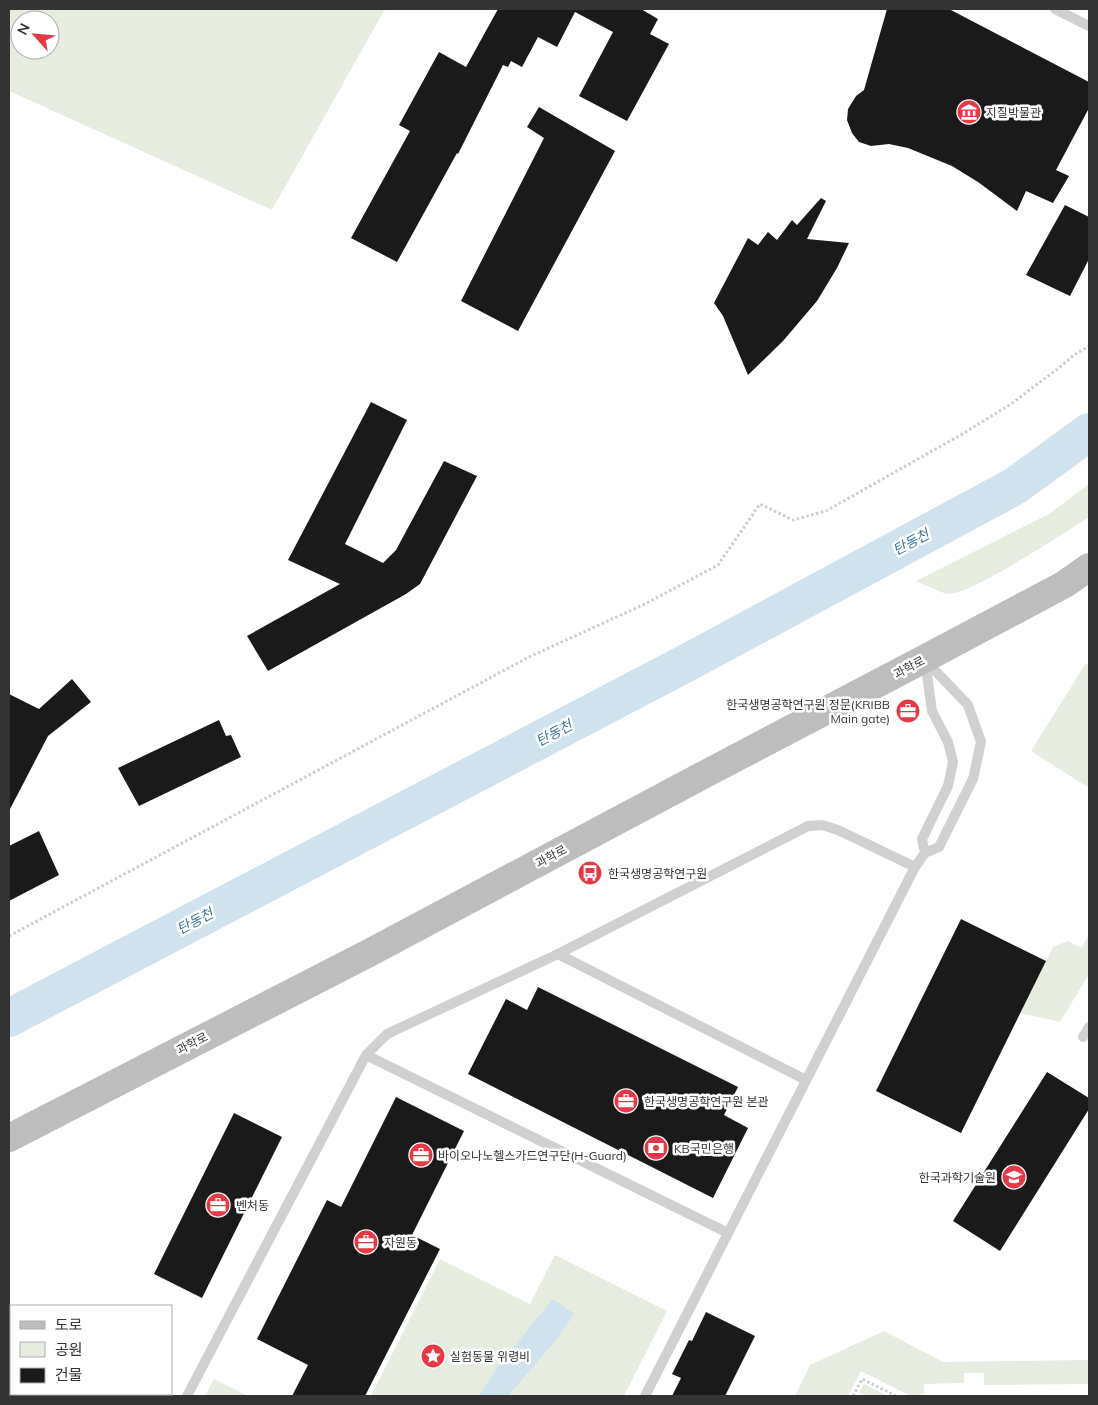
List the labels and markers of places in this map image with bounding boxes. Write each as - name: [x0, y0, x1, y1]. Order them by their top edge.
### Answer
- museum icon: 지질박물관: [956, 99, 982, 125]
- place label: 지질박물관: [986, 105, 1041, 120]
- place label: 한국생명공학연구원 정문(KRIBB Main gate): [726, 697, 890, 726]
- office icon: 한국생명공학연구원 정문(KRIBB Main gate): [895, 698, 921, 724]
- bus stop icon: 한국생명공학연구원: [577, 860, 603, 886]
- place label: 한국생명공학연구원: [608, 866, 707, 881]
- office icon: 한국생명공학연구원 본관: [613, 1088, 639, 1114]
- place label: 한국생명공학연구원 본관: [644, 1094, 769, 1109]
- bank icon: KB국민은행: [643, 1135, 669, 1161]
- place label: KB국민은행: [674, 1141, 734, 1156]
- office icon: 바이오나노헬스가드연구단(H-Guard): [408, 1142, 434, 1168]
- place label: 바이오나노헬스가드연구단(H-Guard): [438, 1148, 627, 1163]
- school or university icon: 한국과학기술원: [1001, 1164, 1027, 1190]
- place label: 한국과학기술원: [919, 1170, 996, 1185]
- office icon: 벤처동: [205, 1192, 231, 1218]
- place label: 벤처동: [236, 1198, 269, 1213]
- office icon: 자원동: [353, 1229, 379, 1255]
- place label: 자원동: [384, 1235, 417, 1250]
- place icon: 실험동물 위령비: [420, 1343, 446, 1369]
- place label: 실험동물 위령비: [450, 1349, 530, 1364]

